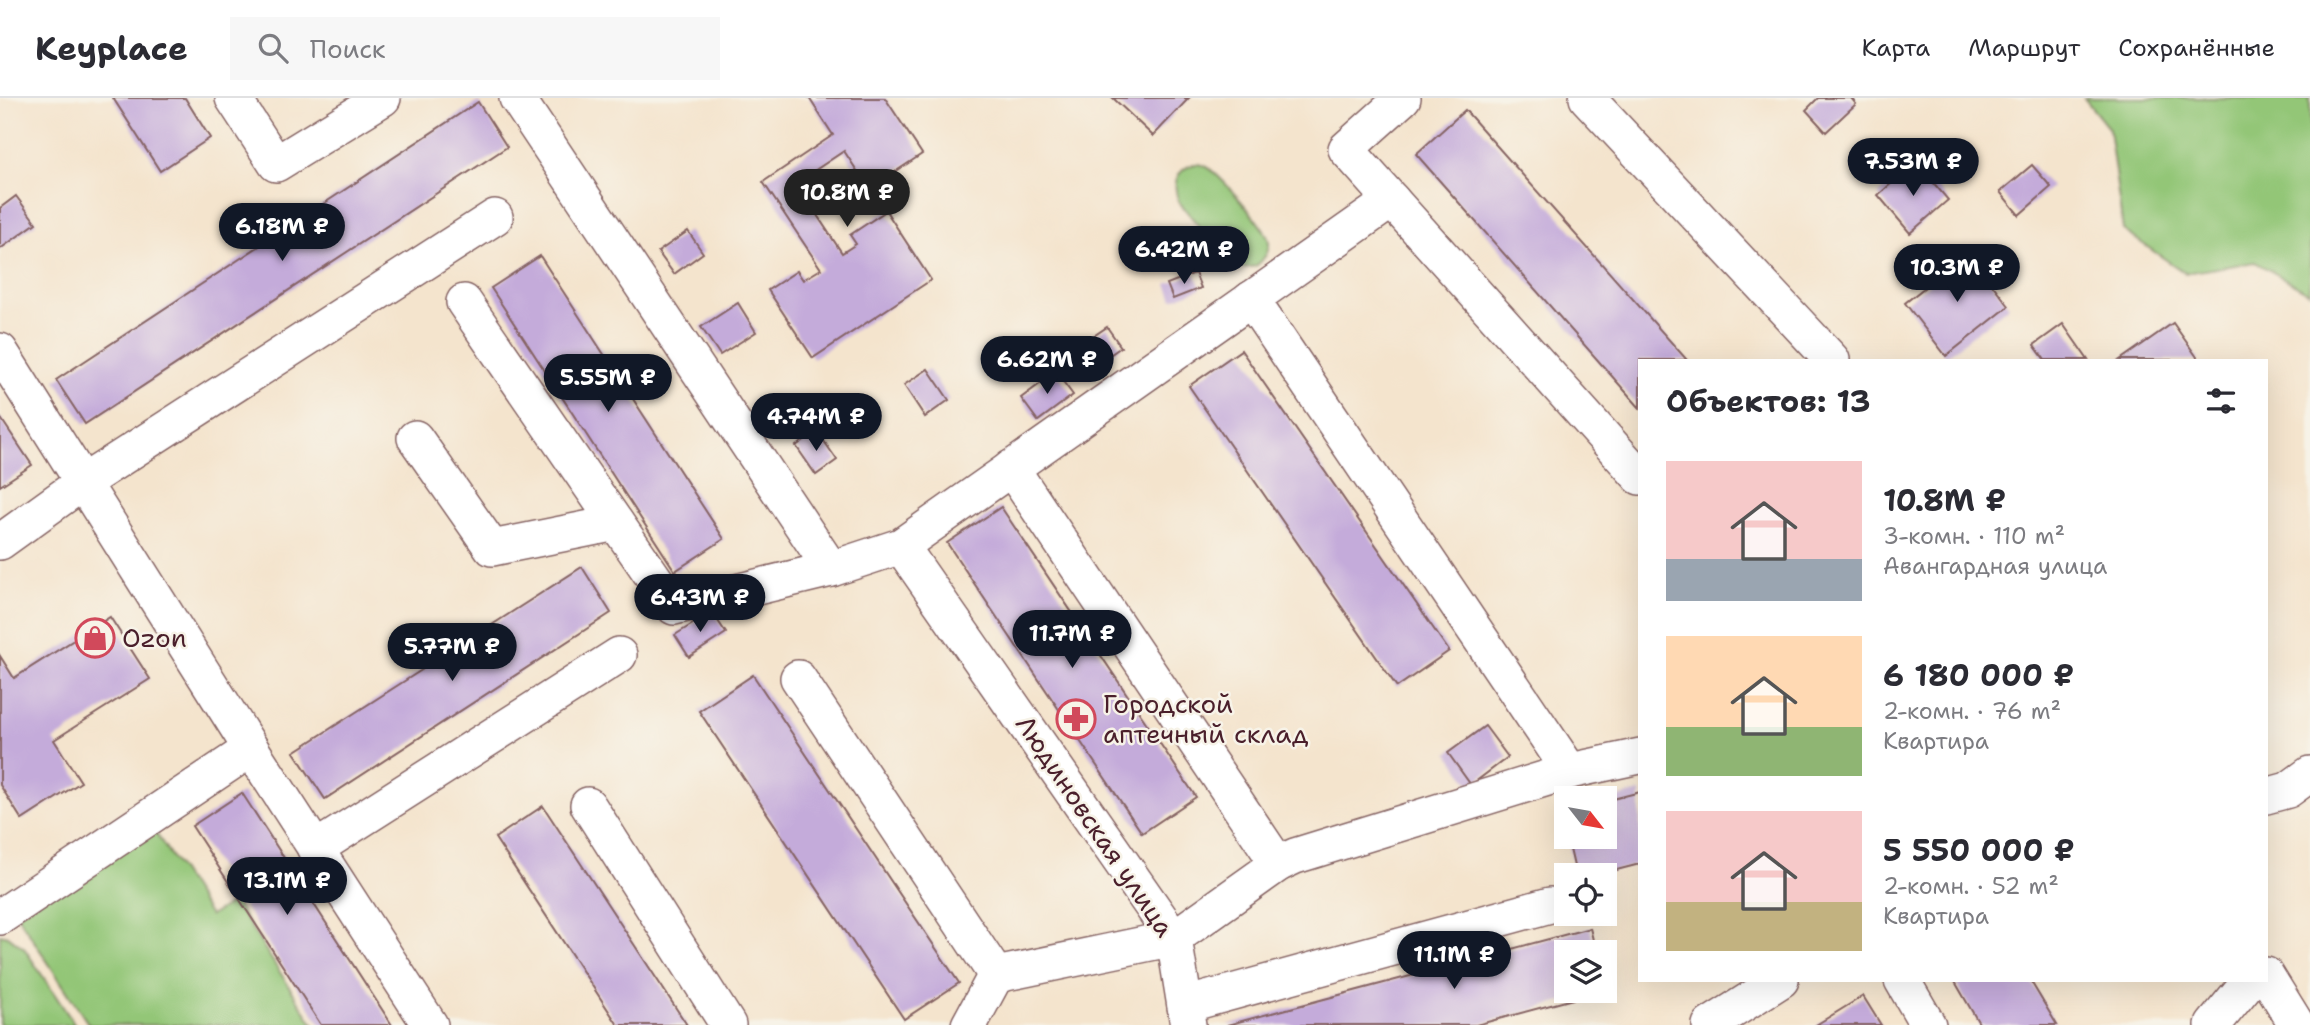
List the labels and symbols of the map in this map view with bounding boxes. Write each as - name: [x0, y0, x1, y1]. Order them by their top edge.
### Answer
- pin: 7.53M ₽: [1848, 139, 1978, 198]
- pin: 10.8M ₽: [782, 170, 912, 229]
- pin: 6.18M ₽: [217, 204, 347, 263]
- pin: 6.42M ₽: [1119, 226, 1249, 286]
- pin: 10.3M ₽: [1892, 244, 2022, 304]
- pin: 6.62M ₽: [982, 336, 1112, 396]
- pin: 5.55M ₽: [543, 354, 673, 414]
- pin: 4.74M ₽: [751, 394, 881, 453]
- pin: 6.43M ₽: [635, 574, 765, 634]
- pin: 11.7M ₽: [1007, 610, 1137, 670]
- shop icon: Ozon: [74, 617, 116, 659]
- place label: Ozon: [122, 620, 187, 655]
- pin: 5.77M ₽: [387, 624, 517, 683]
- place label: Городской аптечный склад: [1103, 686, 1309, 751]
- pharmacy icon: Городской аптечный склад: [1055, 698, 1097, 740]
- street label: Людиновская улица: [1008, 708, 1183, 943]
- north arrow: [1554, 786, 1617, 849]
- pin: 13.1M ₽: [222, 858, 352, 917]
- pin: 11.1M ₽: [1389, 932, 1519, 991]

